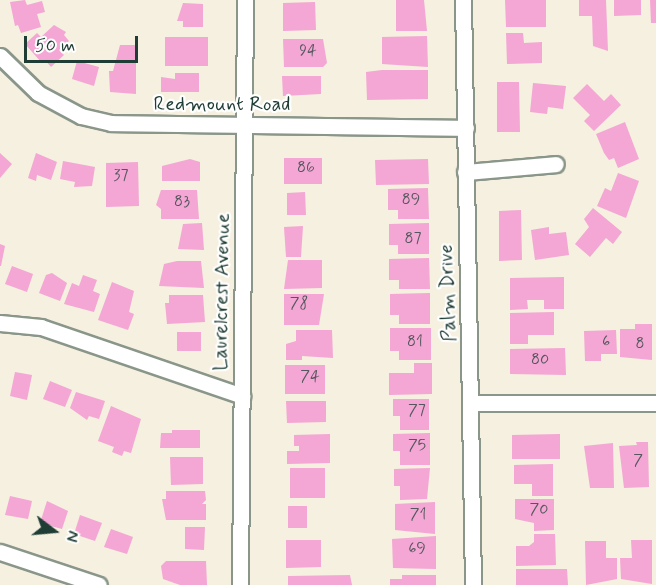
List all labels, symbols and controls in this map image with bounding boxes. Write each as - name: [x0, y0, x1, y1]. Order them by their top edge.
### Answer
- scale bar: [27, 24, 141, 62]
- text: 50 m: [35, 34, 75, 58]
- house number: 94: [299, 41, 317, 61]
- street label: Redmount Road: [154, 92, 290, 116]
- house number: 86: [297, 158, 315, 178]
- house number: 37: [113, 166, 129, 186]
- house number: 89: [402, 190, 420, 210]
- house number: 83: [174, 192, 190, 212]
- street label: Laurelcrest Avenue: [209, 213, 235, 371]
- house number: 87: [404, 229, 422, 249]
- street label: Palm Drive: [434, 244, 462, 342]
- house number: 78: [290, 294, 308, 314]
- house number: 81: [407, 332, 423, 352]
- house number: 6: [602, 332, 610, 352]
- house number: 8: [635, 334, 645, 354]
- house number: 80: [531, 350, 549, 370]
- house number: 74: [300, 367, 320, 387]
- house number: 77: [408, 401, 426, 421]
- house number: 75: [408, 436, 426, 456]
- house number: 7: [633, 451, 643, 471]
- house number: 70: [530, 500, 548, 520]
- north arrow: [24, 501, 84, 561]
- house number: 71: [410, 505, 426, 525]
- text: N: [60, 528, 83, 544]
- house number: 69: [408, 539, 426, 559]

